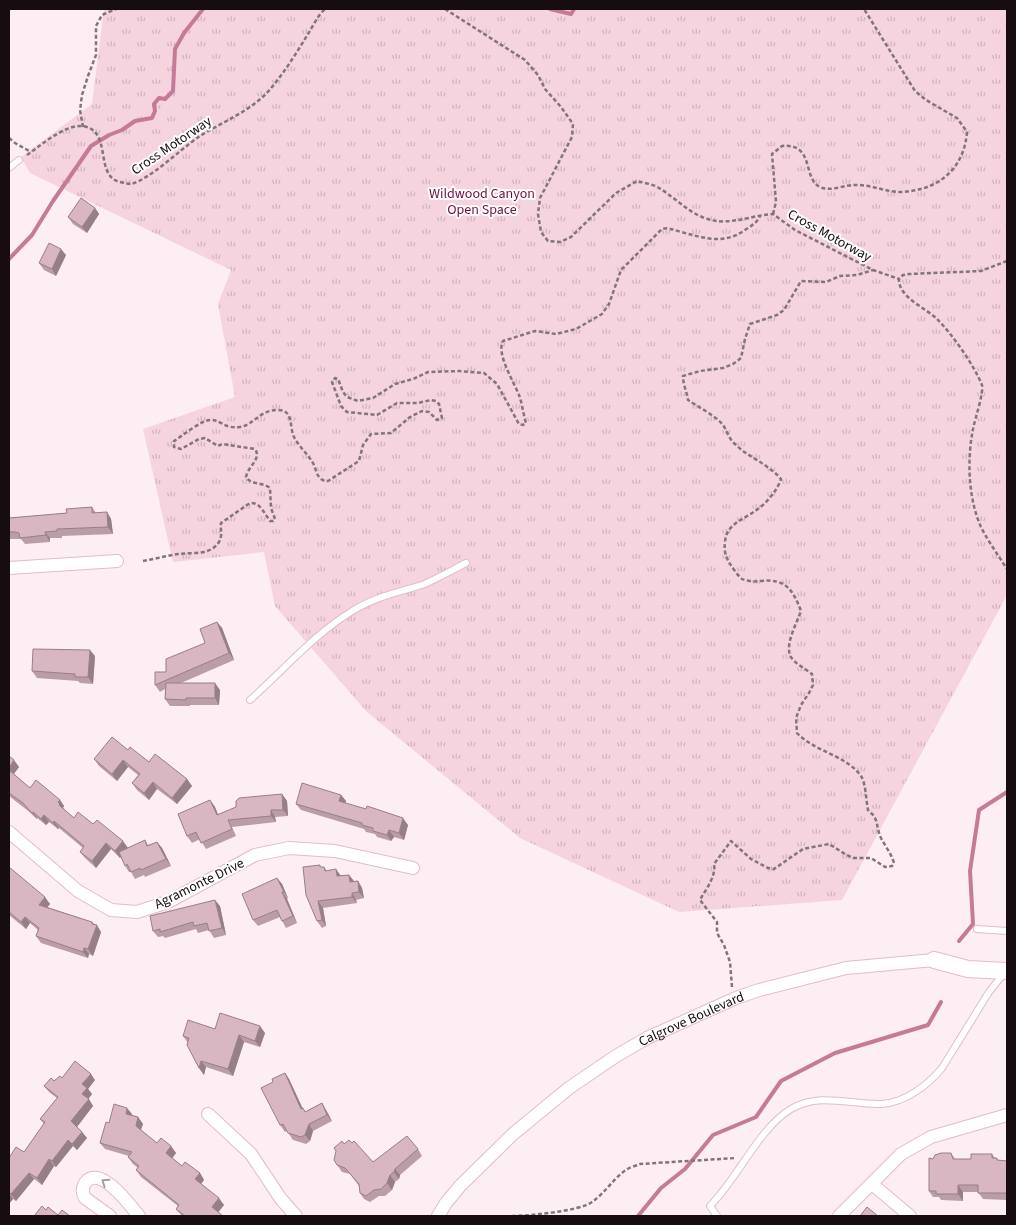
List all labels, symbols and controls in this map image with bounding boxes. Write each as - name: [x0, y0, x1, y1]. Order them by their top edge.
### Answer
- street label: Cross Motorway: [127, 111, 216, 180]
- park label: Wildwood Canyon Open Space: [429, 184, 535, 220]
- street label: Cross Motorway: [784, 205, 875, 267]
- street label: Agramonte Drive: [151, 853, 248, 914]
- street label: Calgrove Boulevard: [635, 987, 747, 1052]
- one-way arrow: [101, 1179, 111, 1188]

